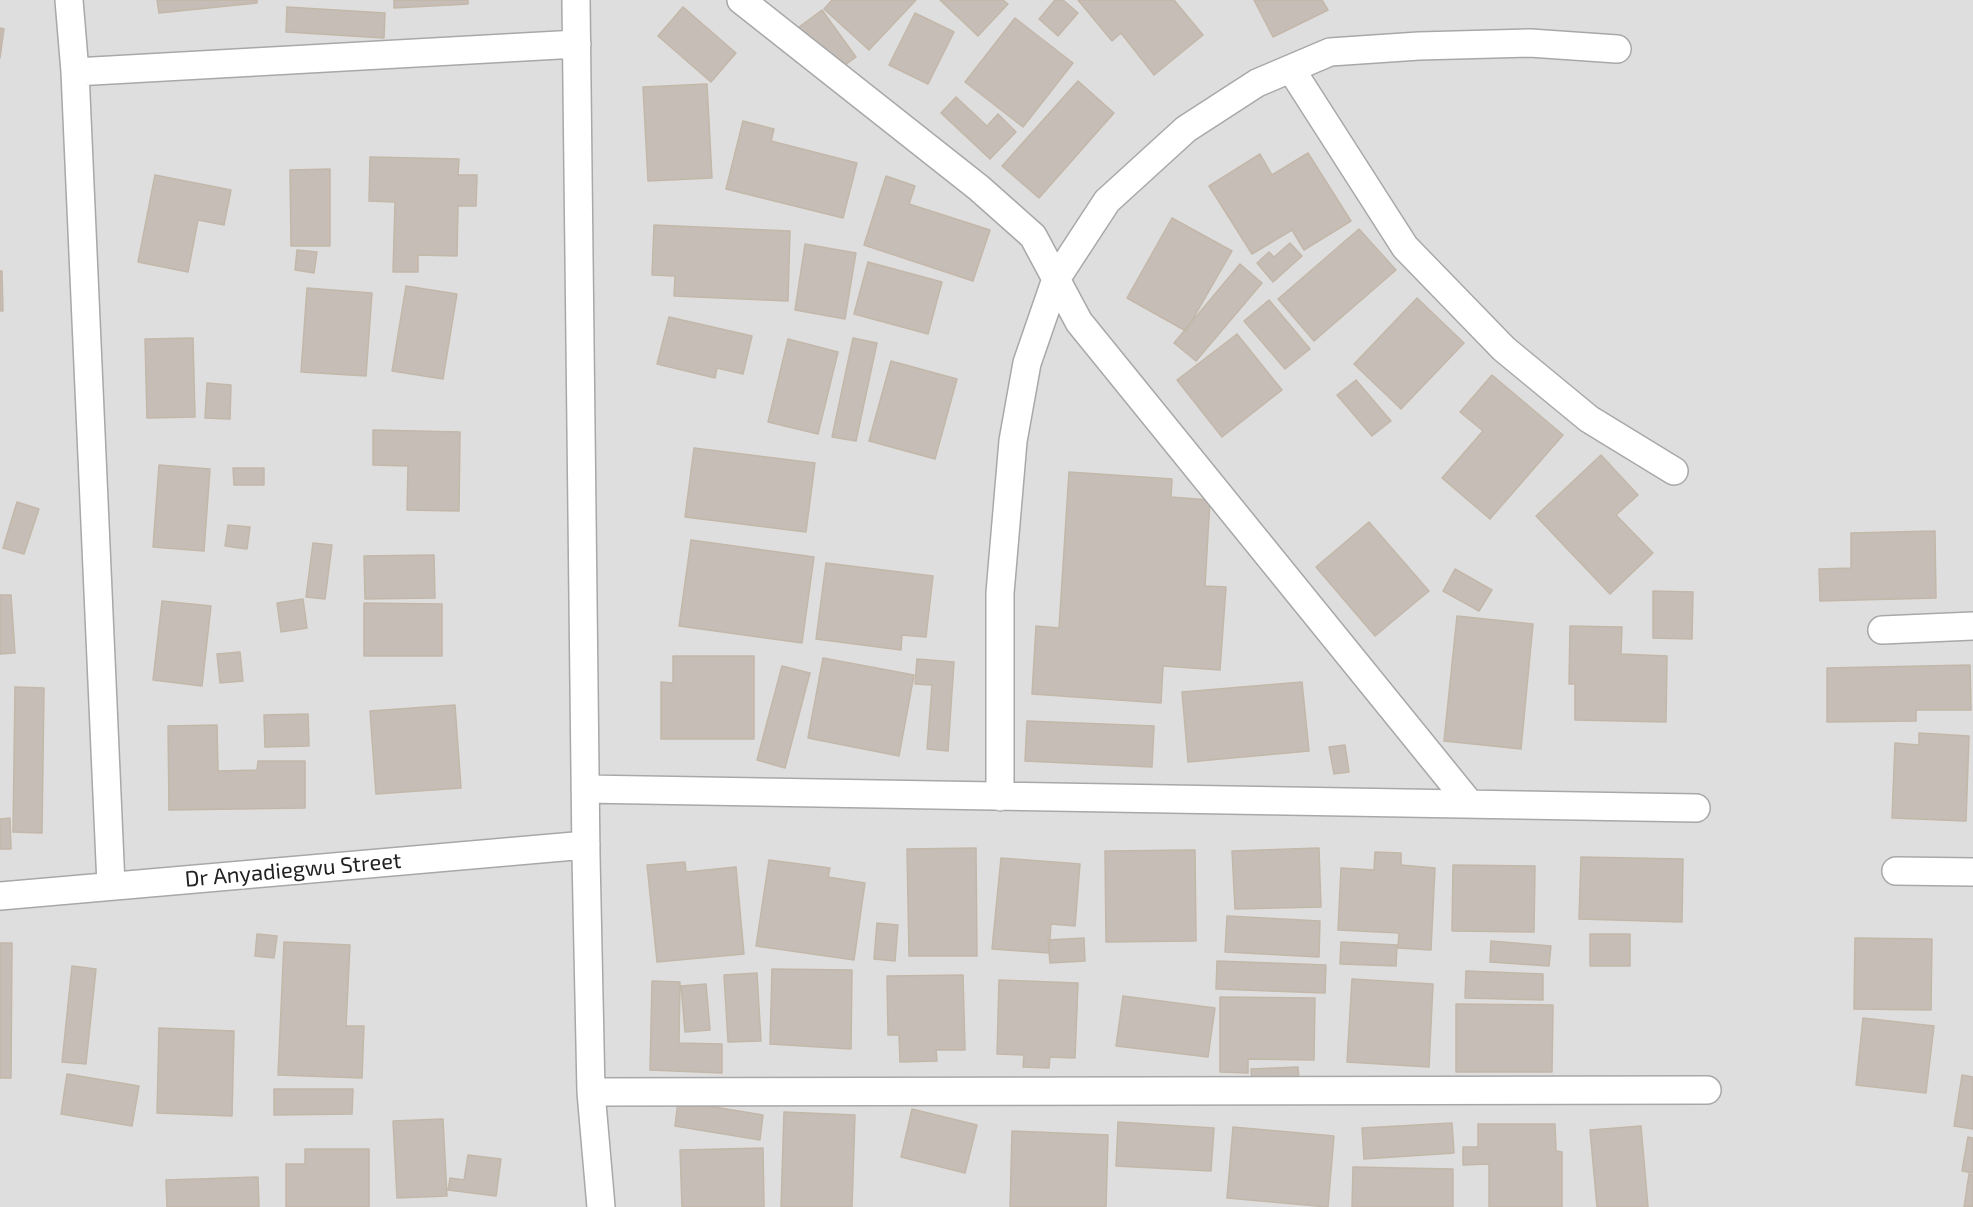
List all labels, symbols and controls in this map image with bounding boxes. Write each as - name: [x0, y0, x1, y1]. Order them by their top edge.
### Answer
- street label: Dr Anyadiegwu Street: [184, 847, 402, 893]

